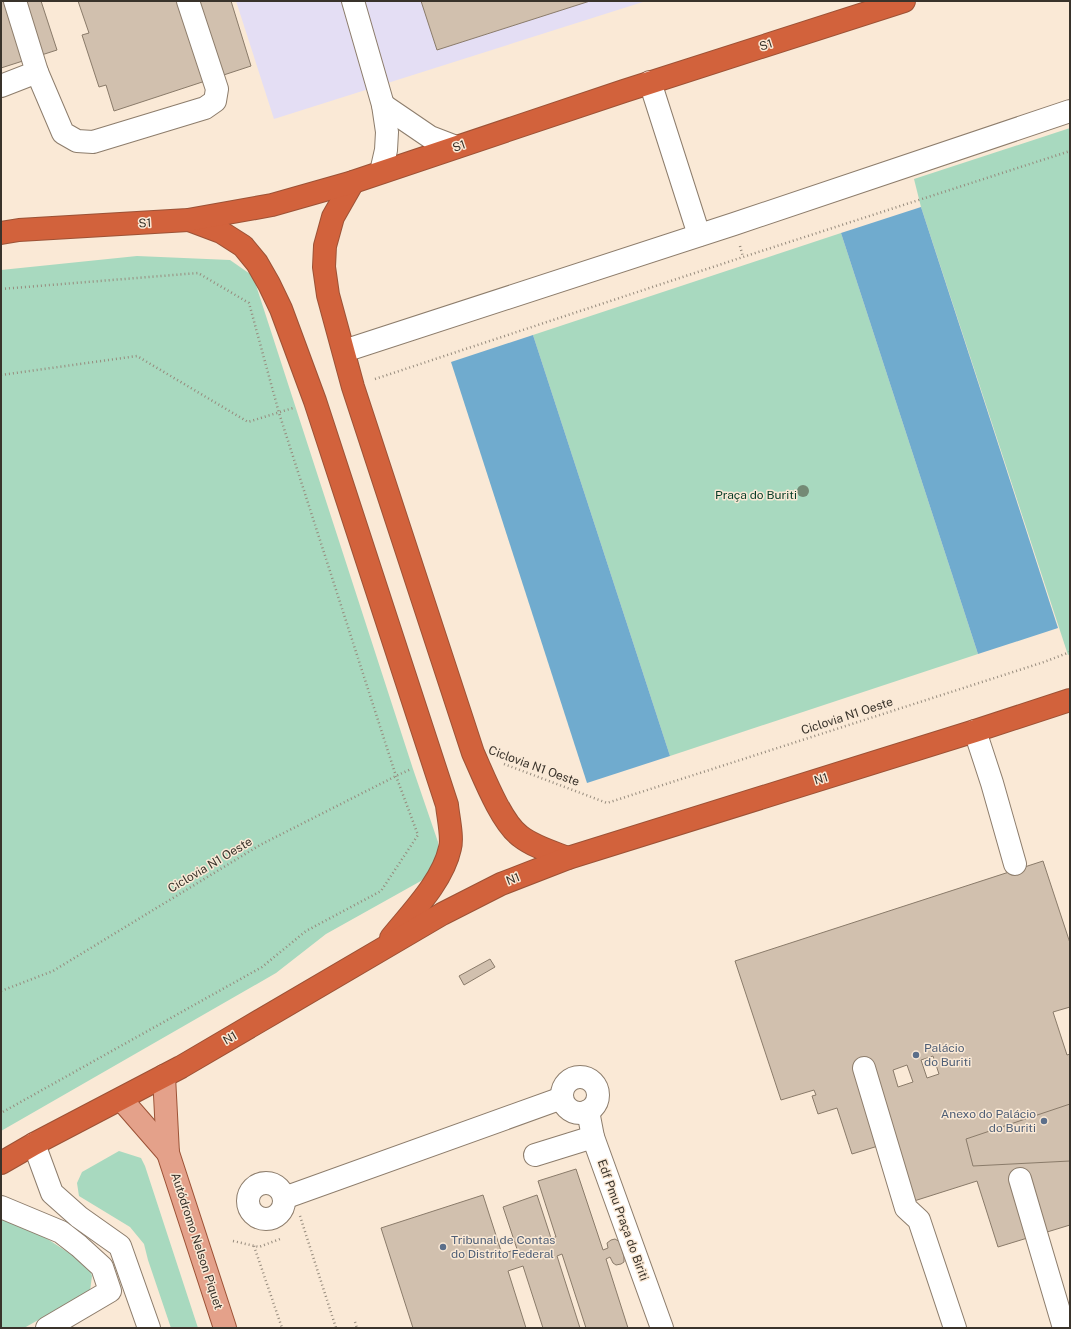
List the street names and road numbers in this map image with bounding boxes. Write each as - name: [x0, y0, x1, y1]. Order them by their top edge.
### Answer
- street label: S1: [758, 36, 774, 54]
- street label: S1: [451, 137, 467, 155]
- street label: S1: [138, 216, 152, 230]
- street label: Ciclovia N1 Oeste: [799, 694, 895, 737]
- street label: Ciclovia N1 Oeste: [487, 743, 582, 789]
- street label: N1: [812, 770, 830, 788]
- street label: Ciclovia N1 Oeste: [165, 834, 255, 896]
- street label: N1: [504, 870, 522, 888]
- street label: N1: [220, 1028, 240, 1048]
- street label: Edf Pmu Praça do Biriti: [595, 1158, 651, 1282]
- street label: Autódromo Nelson Piquet: [168, 1171, 226, 1312]

